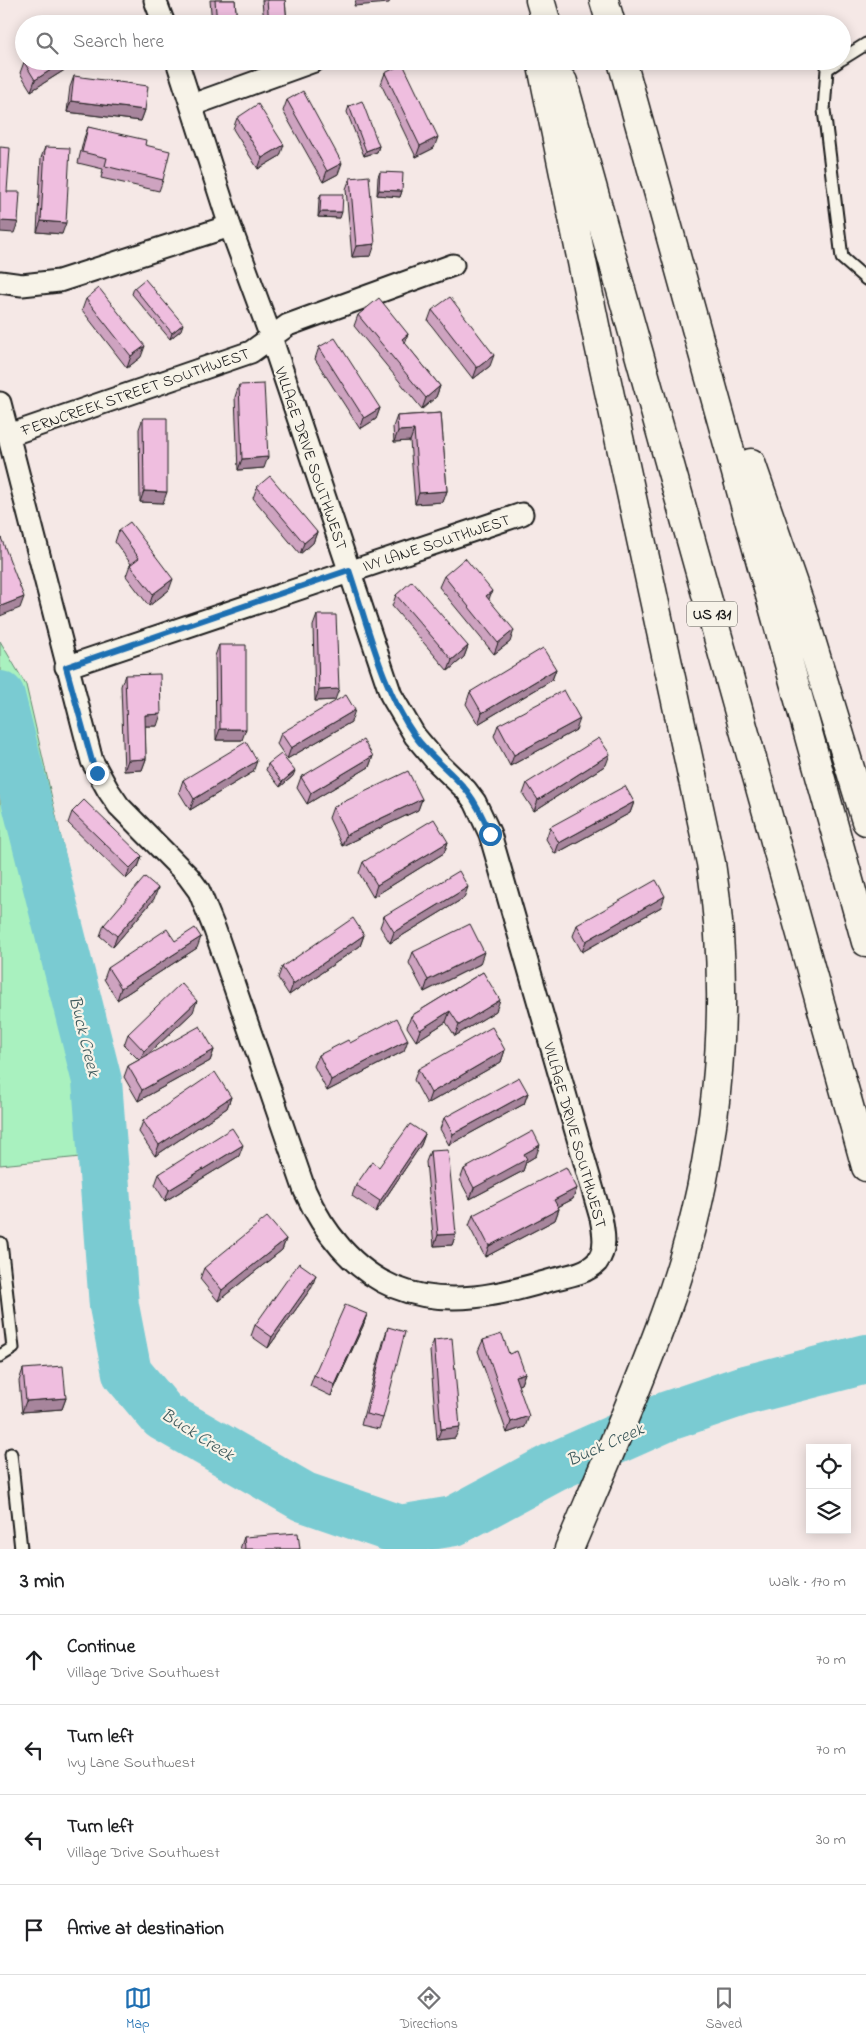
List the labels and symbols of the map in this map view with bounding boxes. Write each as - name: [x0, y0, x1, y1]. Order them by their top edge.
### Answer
- street label: FERNCREEK STREET SOUTHWEST: [17, 342, 253, 444]
- street label: VILLAGE DRIVE SOUTHWEST: [267, 363, 353, 553]
- street label: IVY LANE SOUTHWEST: [360, 509, 513, 579]
- road number: US 131: [687, 602, 737, 626]
- route end: [86, 762, 109, 785]
- route start: [479, 823, 502, 846]
- water label: Buck Creek: [61, 993, 106, 1081]
- street label: VILLAGE DRIVE SOUTHWEST: [536, 1039, 612, 1231]
- water label: Buck Creek: [155, 1403, 240, 1469]
- water label: Buck Creek: [563, 1417, 650, 1474]

